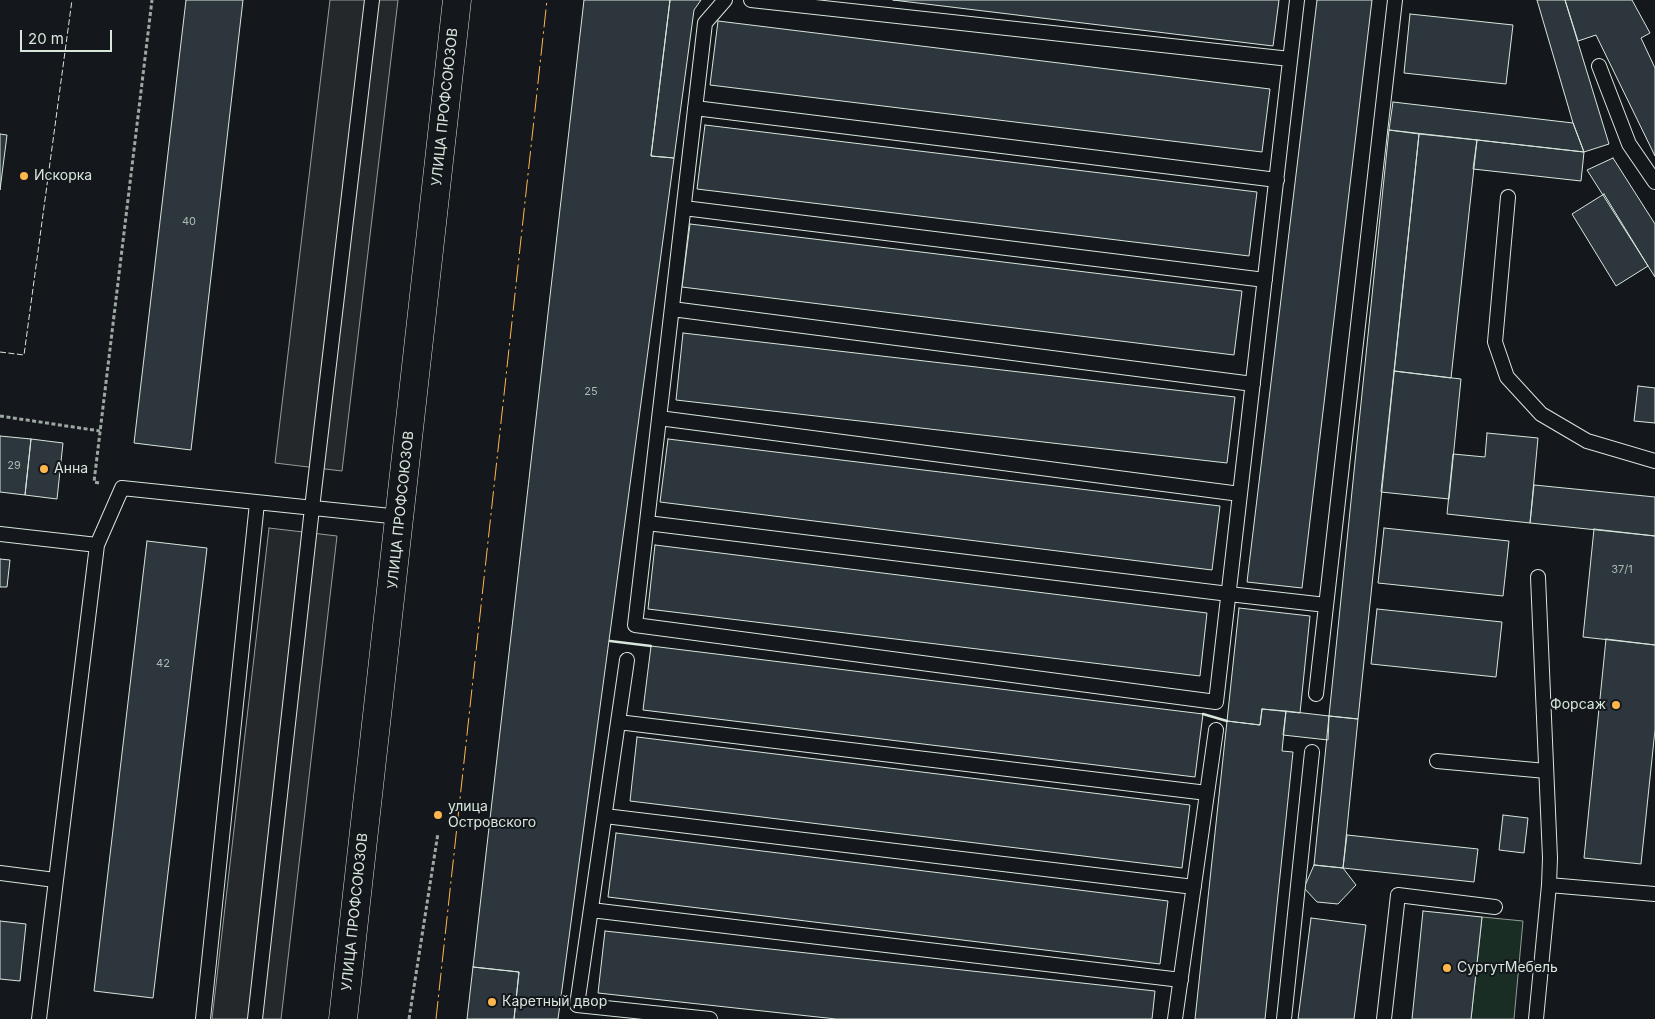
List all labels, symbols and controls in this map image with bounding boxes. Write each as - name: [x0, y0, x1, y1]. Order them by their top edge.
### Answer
- scale bar: [22, 20, 115, 52]
- street label: УЛИЦА ПРОФСОЮЗОВ: [428, 27, 462, 187]
- text: 20 m: [28, 29, 64, 48]
- place label: Искорка: [34, 168, 92, 184]
- marker: Искорка: [18, 170, 30, 182]
- house number: 40: [182, 215, 196, 229]
- house number: 25: [584, 385, 598, 399]
- street label: УЛИЦА ПРОФСОЮЗОВ: [384, 430, 418, 590]
- house number: 29: [7, 459, 21, 473]
- place label: Анна: [54, 461, 88, 477]
- marker: Анна: [38, 463, 50, 475]
- house number: 37/1: [1611, 563, 1633, 577]
- house number: 42: [156, 657, 170, 671]
- place label: Форсаж: [1550, 697, 1606, 713]
- marker: Форсаж: [1610, 699, 1622, 711]
- place label: улица Островского: [448, 799, 536, 832]
- marker: улица Островского: [432, 809, 444, 821]
- street label: УЛИЦА ПРОФСОЮЗОВ: [338, 832, 372, 992]
- place label: СургутМебель: [1457, 960, 1558, 976]
- marker: СургутМебель: [1441, 962, 1453, 974]
- place label: Каретный двор: [502, 994, 607, 1010]
- marker: Каретный двор: [486, 996, 498, 1008]

